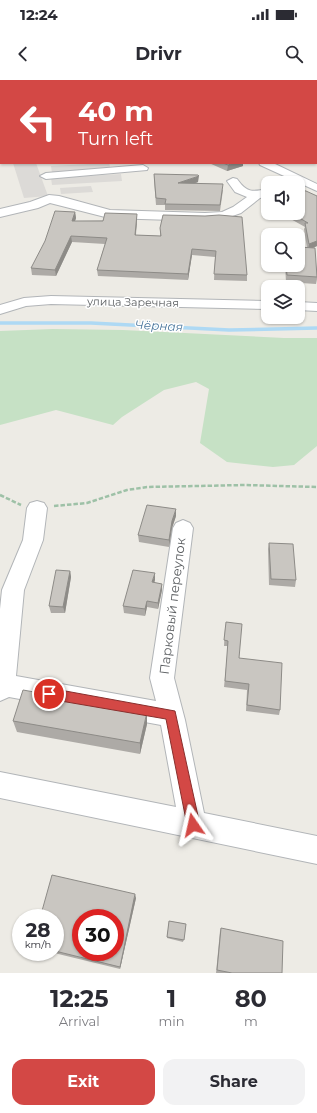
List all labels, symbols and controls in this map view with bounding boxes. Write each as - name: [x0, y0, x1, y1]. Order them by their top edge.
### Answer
- text: 12:24: [20, 5, 58, 24]
- icon: back: [12, 43, 34, 65]
- text: Drivr: [135, 43, 182, 65]
- icon: search: [283, 43, 305, 65]
- text: 40 m: [78, 94, 154, 128]
- icon: left: [12, 96, 64, 148]
- text: Turn left: [78, 128, 153, 150]
- map controls: [261, 176, 305, 324]
- button: sound: [261, 176, 305, 220]
- button: search: [261, 228, 305, 272]
- button: layers: [261, 280, 305, 324]
- street label: улица Заречная: [86, 294, 179, 310]
- water label: Чёрная: [135, 317, 183, 334]
- street label: Парковый переулок: [156, 536, 188, 675]
- pin: [32, 677, 66, 711]
- icon: arrive: [38, 683, 60, 705]
- position arrow: [172, 804, 214, 846]
- speed limit sign: 30: [72, 909, 124, 961]
- text: 28: [26, 918, 51, 942]
- text: km/h: [25, 938, 51, 951]
- text: 12:25: [50, 984, 108, 1013]
- text: 1: [167, 984, 176, 1013]
- text: 80: [235, 984, 267, 1013]
- text: Arrival: [59, 1013, 100, 1029]
- text: min: [159, 1013, 185, 1029]
- text: m: [244, 1013, 258, 1029]
- button: Exit: [12, 1059, 155, 1105]
- button: Share: [163, 1059, 305, 1105]

